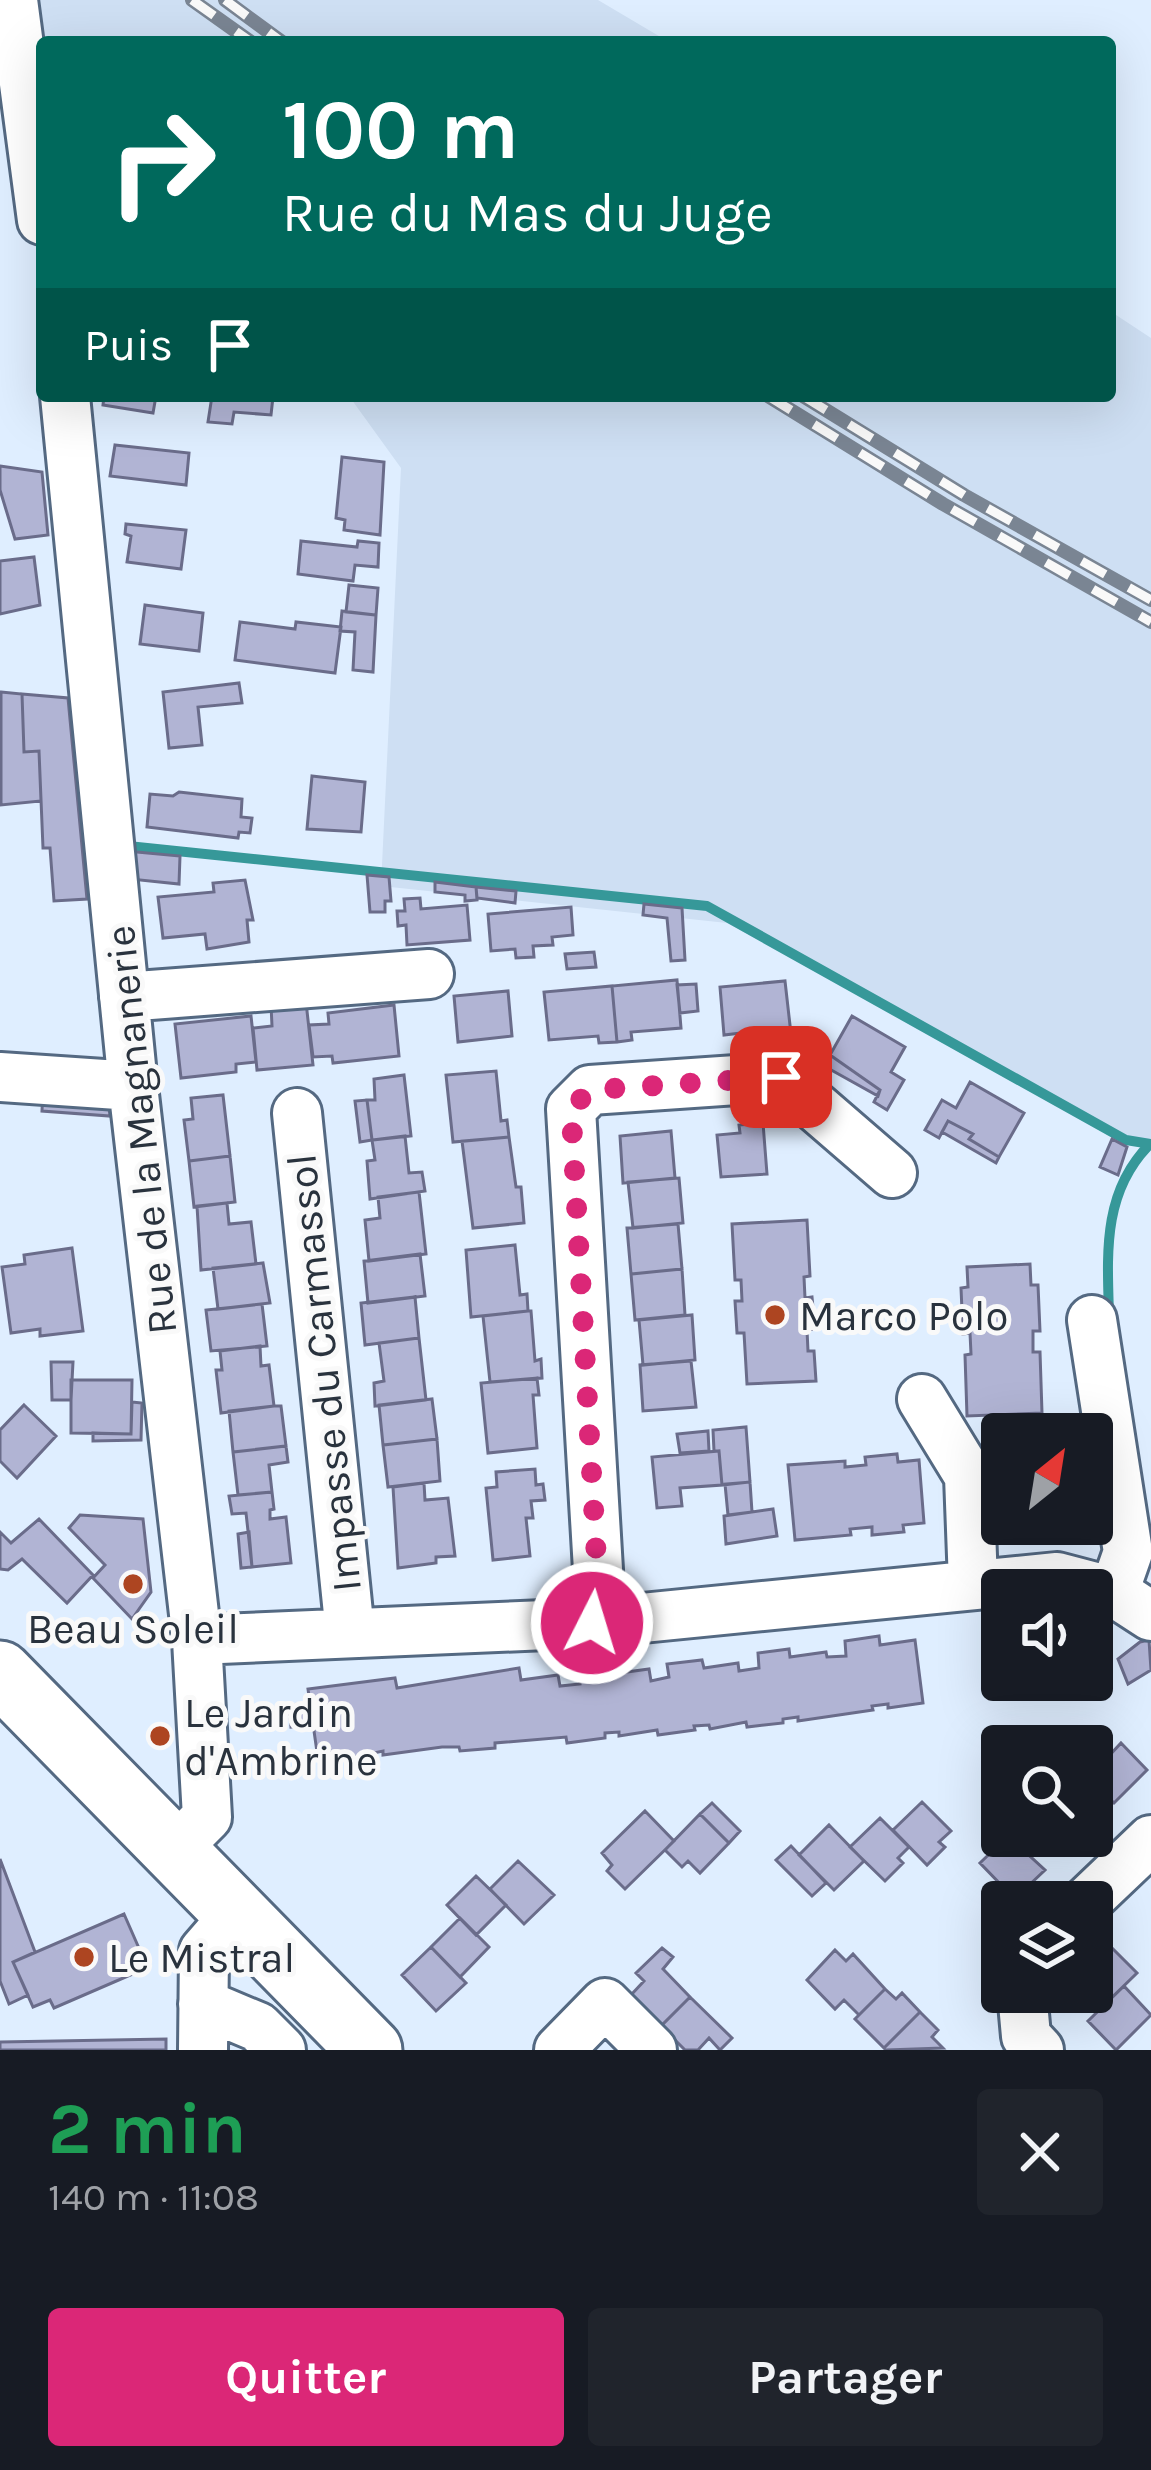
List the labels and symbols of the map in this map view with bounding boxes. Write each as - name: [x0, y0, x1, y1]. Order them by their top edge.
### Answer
- street label: Rue de la Magnanerie: [95, 923, 187, 1337]
- pin: [730, 1026, 832, 1128]
- street label: Impasse du Carmassol: [276, 1151, 372, 1594]
- place label: Marco Polo: [799, 1291, 1008, 1341]
- marker: Marco Polo: [762, 1302, 788, 1328]
- north arrow: [981, 1413, 1113, 1545]
- position arrow: [529, 1560, 655, 1686]
- marker: Beau Soleil: [120, 1571, 146, 1597]
- place label: Beau Soleil: [27, 1604, 239, 1654]
- place label: Le Jardin d'Ambrine: [184, 1688, 378, 1786]
- marker: Le Jardin d'Ambrine: [147, 1723, 173, 1749]
- place label: Le Mistral: [108, 1933, 295, 1983]
- marker: Le Mistral: [71, 1944, 97, 1970]

